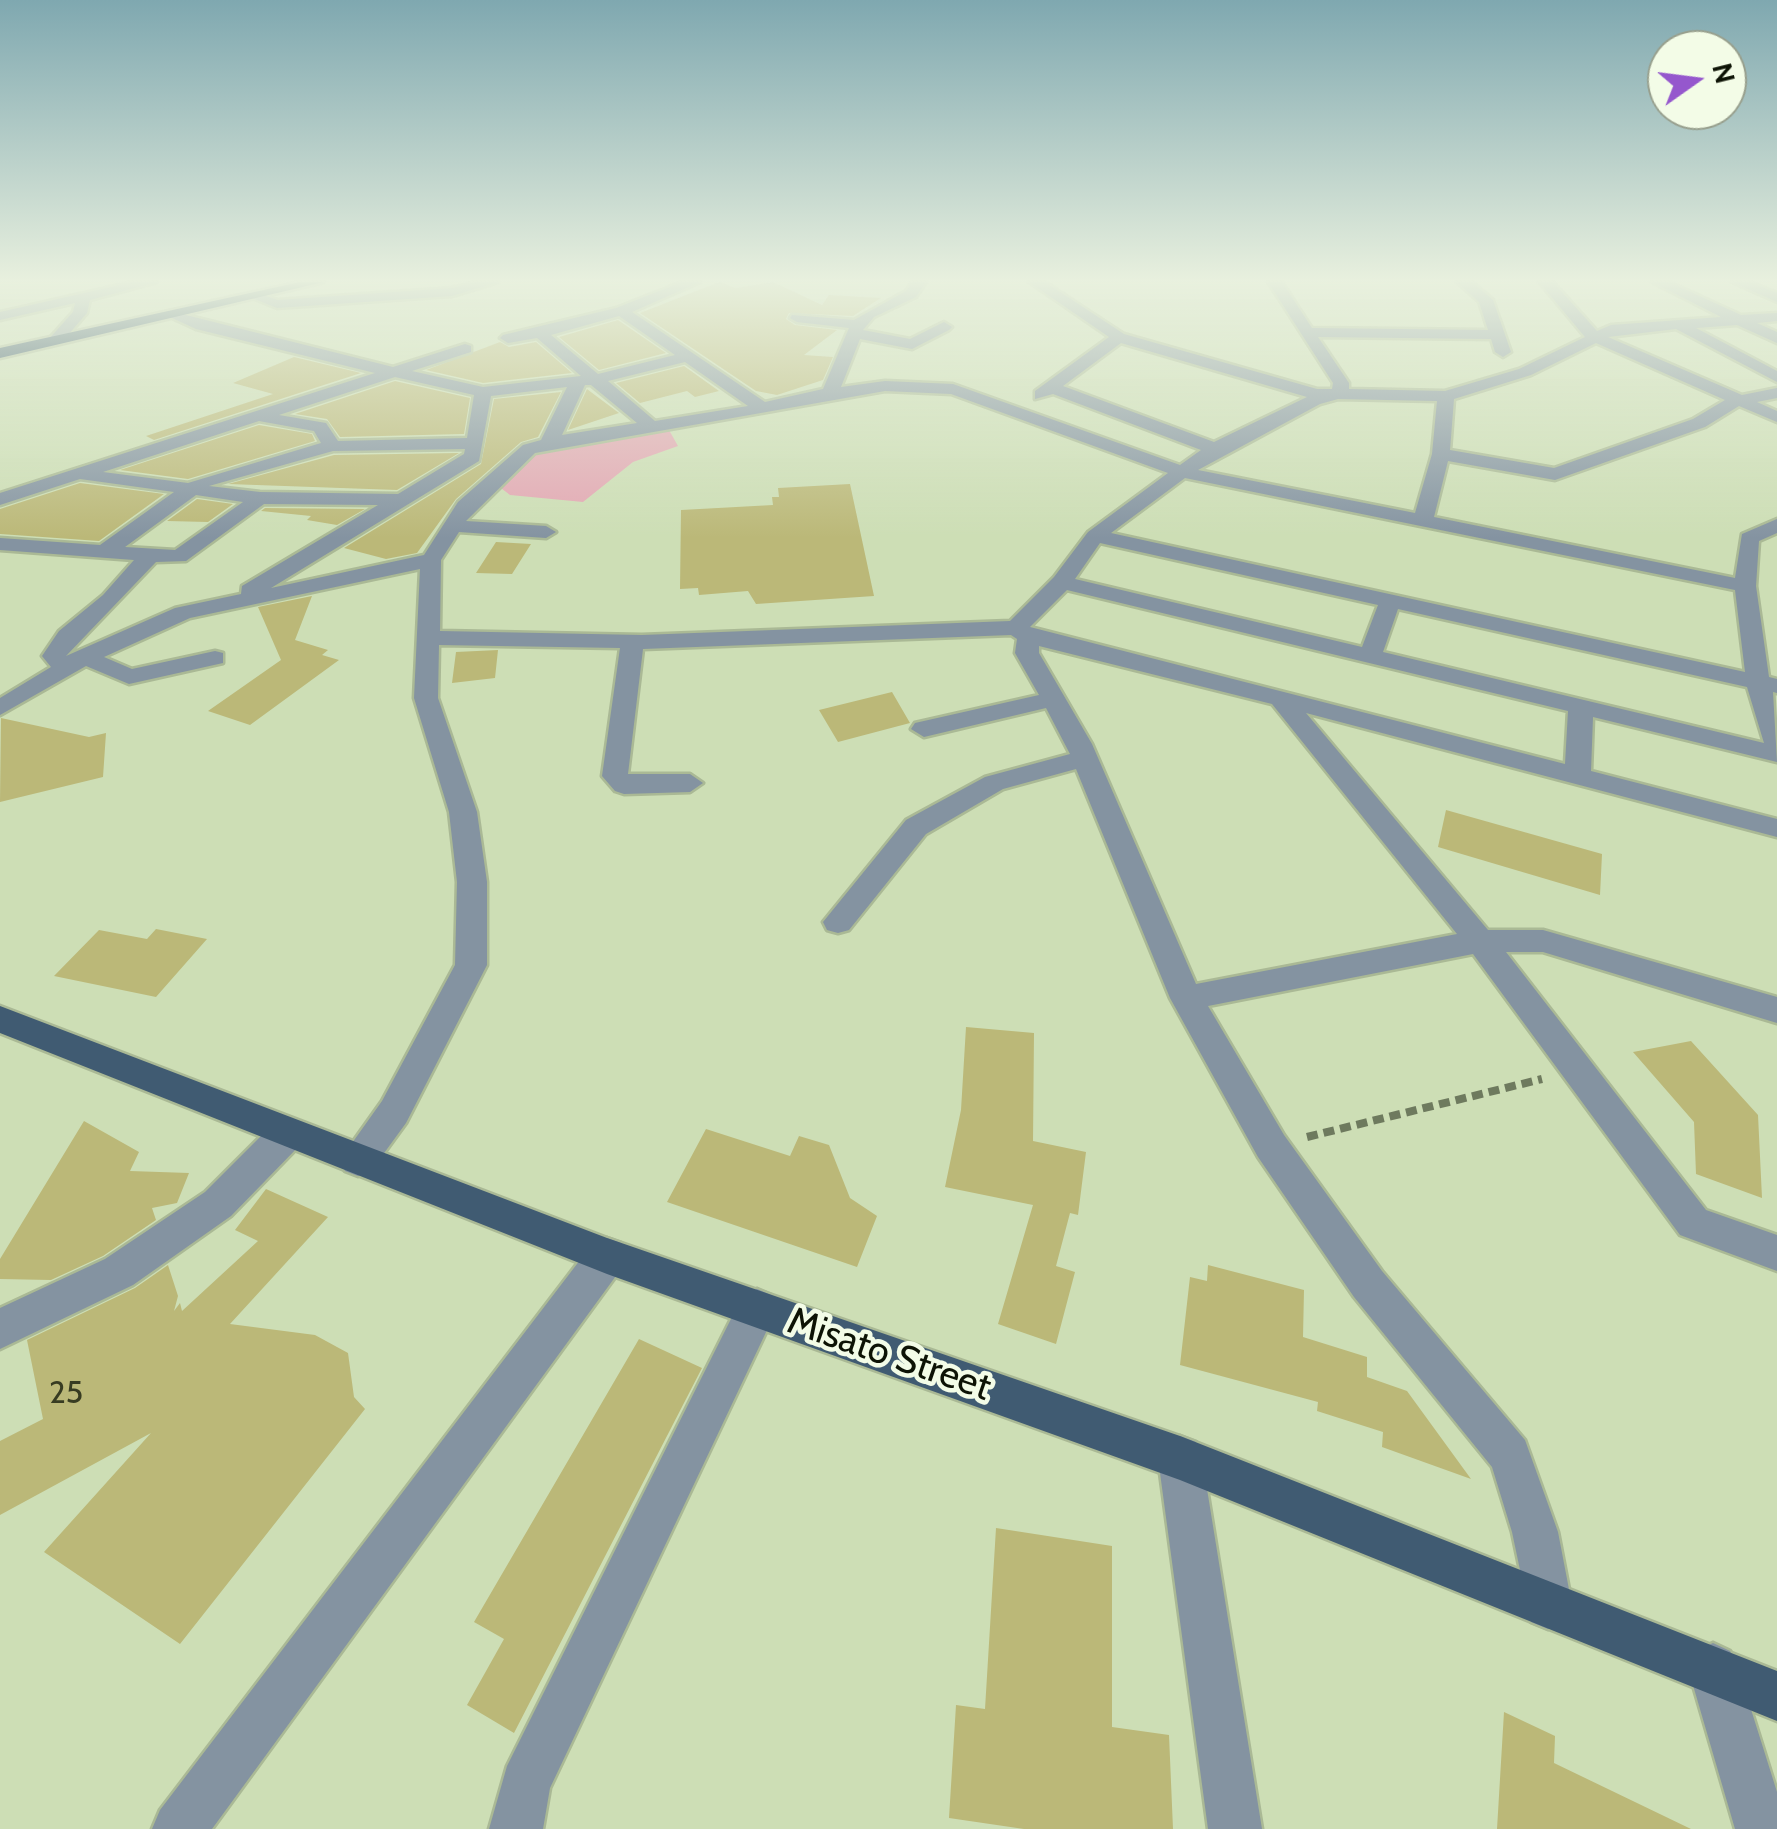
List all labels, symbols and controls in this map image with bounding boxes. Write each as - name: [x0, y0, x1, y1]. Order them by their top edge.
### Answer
- north arrow: [1647, 30, 1747, 130]
- text: N: [1705, 60, 1743, 87]
- street label: Misato Street: [781, 1299, 997, 1411]
- house number: 25: [49, 1375, 83, 1413]

